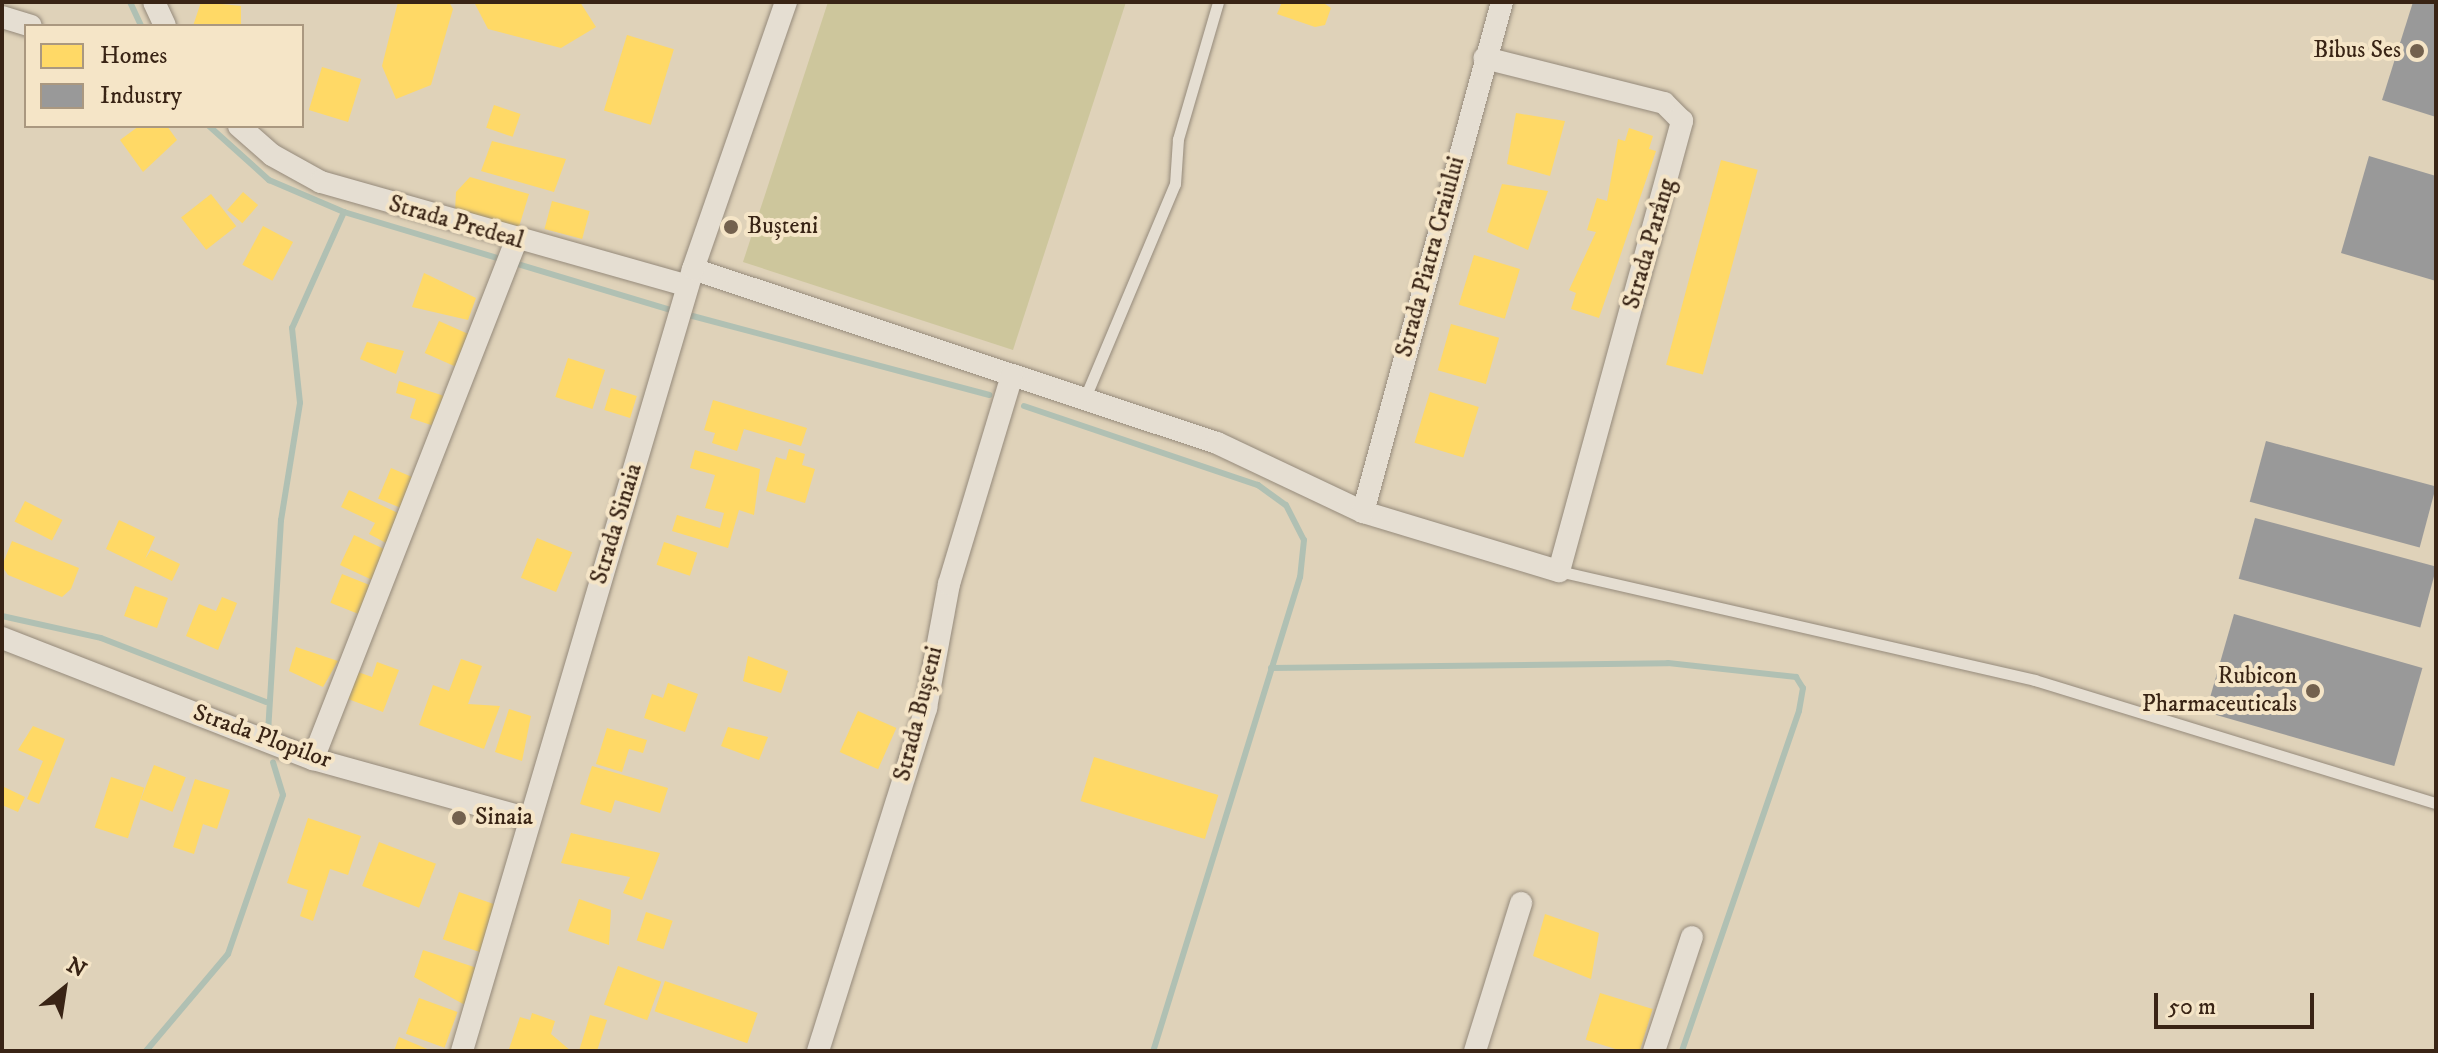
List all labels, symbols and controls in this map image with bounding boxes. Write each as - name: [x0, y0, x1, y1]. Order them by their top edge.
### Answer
- legend: [24, 24, 304, 128]
- place label: Bibus Ses: [2313, 37, 2401, 65]
- text: Homes: [100, 41, 167, 71]
- marker: Bibus Ses: [2408, 42, 2426, 60]
- text: Industry: [100, 81, 182, 111]
- street label: Strada Piatra Craiului: [1390, 154, 1472, 360]
- street label: Strada Parâng: [1618, 176, 1682, 312]
- street label: Strada Predeal: [385, 190, 527, 256]
- place label: Bușteni: [747, 213, 818, 241]
- marker: Bușteni: [722, 218, 740, 236]
- street label: Strada Sinaia: [585, 460, 649, 588]
- street label: Strada Bușteni: [888, 644, 950, 784]
- place label: Rubicon Pharmaceuticals: [2142, 663, 2297, 719]
- marker: Rubicon Pharmaceuticals: [2304, 682, 2322, 700]
- street label: Strada Plopilor: [189, 699, 335, 775]
- place label: Sinaia: [475, 804, 533, 832]
- marker: Sinaia: [450, 809, 468, 827]
- north arrow: [24, 949, 104, 1029]
- text: N: [62, 952, 91, 984]
- scale bar: [2158, 977, 2318, 1027]
- text: 50 m: [2168, 992, 2216, 1022]

